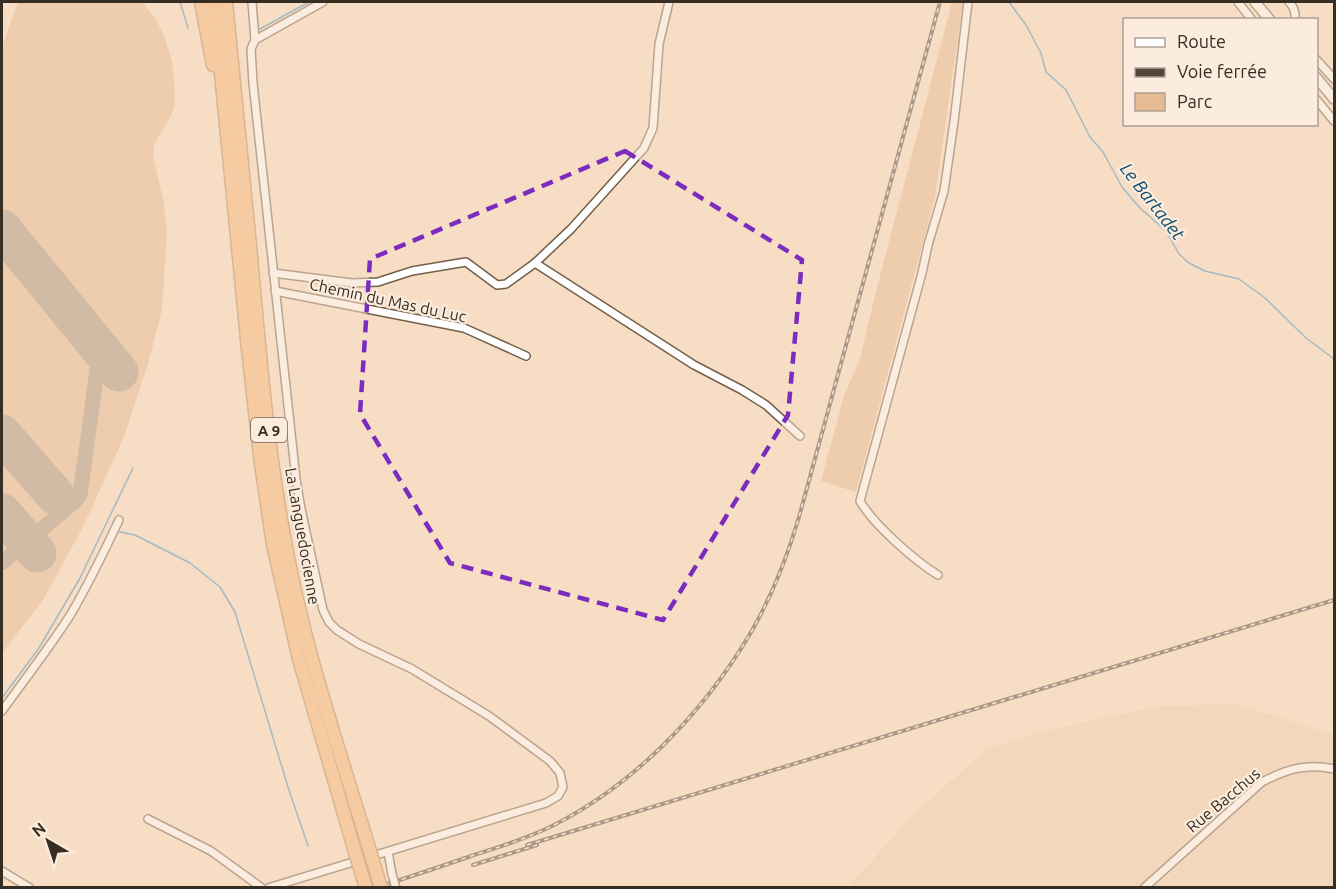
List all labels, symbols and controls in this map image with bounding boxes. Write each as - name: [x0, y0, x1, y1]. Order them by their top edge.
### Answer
- legend: [1123, 18, 1318, 126]
- text: Route: [1177, 31, 1226, 51]
- text: Voie ferrée: [1177, 61, 1267, 81]
- text: Parc: [1177, 91, 1212, 111]
- water label: Le Bartadet: [1117, 159, 1190, 244]
- street label: Chemin du Mas du Luc: [308, 275, 469, 326]
- road number: A 9: [251, 418, 287, 442]
- street label: La Languedocienne: [282, 466, 324, 606]
- street label: Rue Bacchus: [1183, 764, 1263, 836]
- north arrow: [18, 811, 78, 871]
- text: N: [28, 819, 49, 840]

